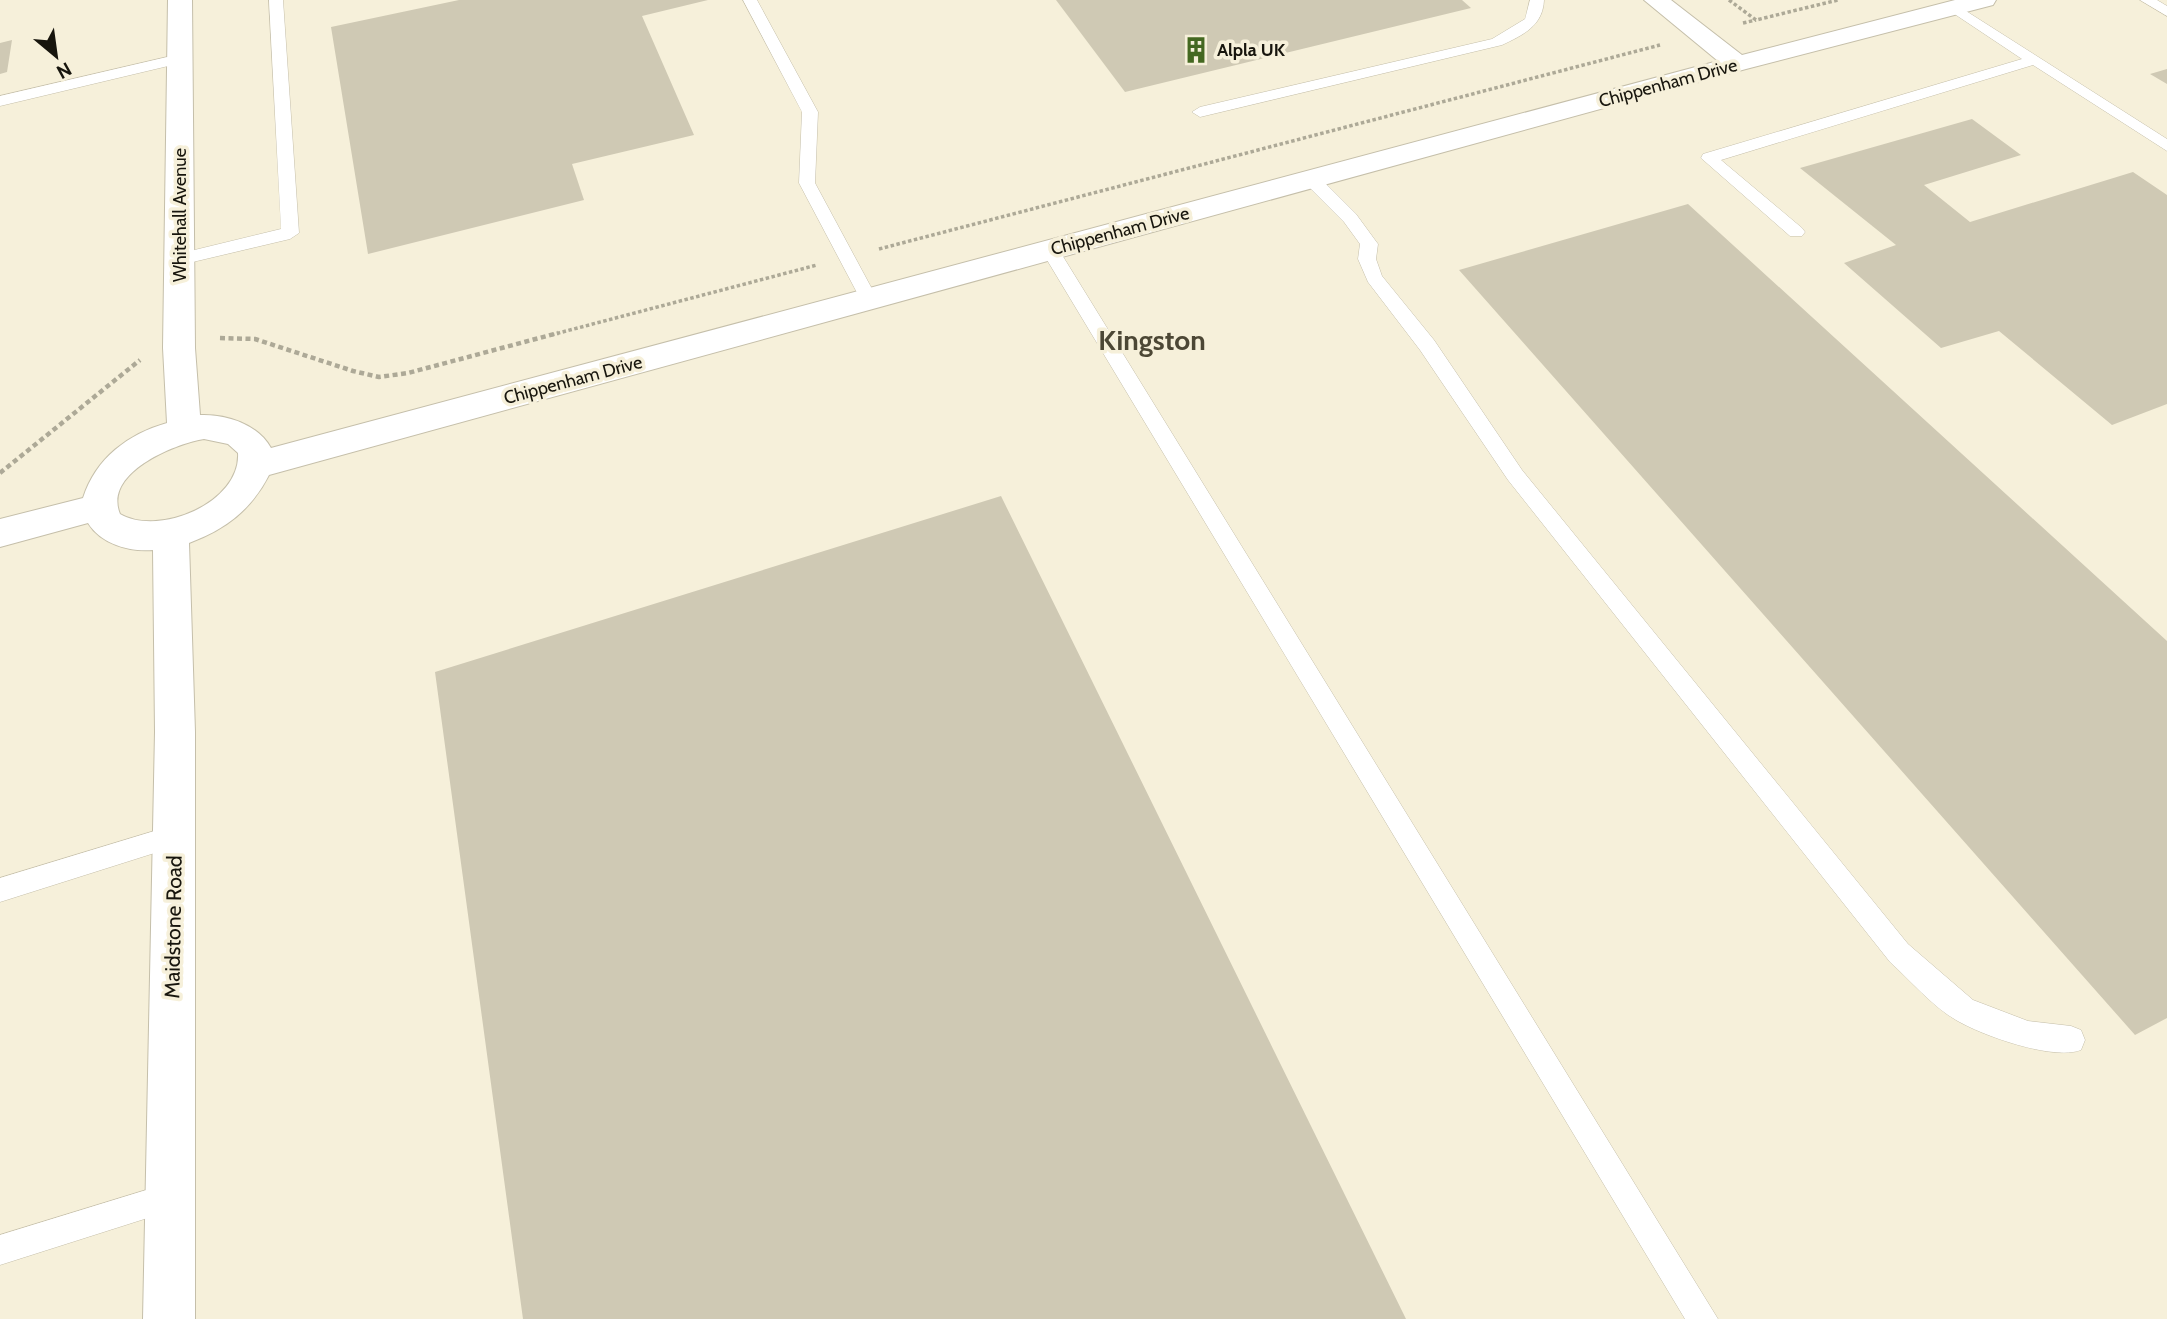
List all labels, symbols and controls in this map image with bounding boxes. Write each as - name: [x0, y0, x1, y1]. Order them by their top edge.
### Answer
- north arrow: [21, 21, 91, 91]
- building icon: Alpla UK: [1181, 35, 1211, 65]
- place label: Alpla UK: [1217, 39, 1286, 61]
- street label: Chippenham Drive: [1596, 54, 1740, 112]
- text: N: [53, 57, 75, 84]
- street label: Whitehall Avenue: [169, 148, 191, 282]
- street label: Chippenham Drive: [1048, 202, 1192, 260]
- district label: Kingston: [1098, 323, 1206, 357]
- street label: Chippenham Drive: [501, 351, 645, 409]
- street label: Maidstone Road: [159, 855, 187, 999]

